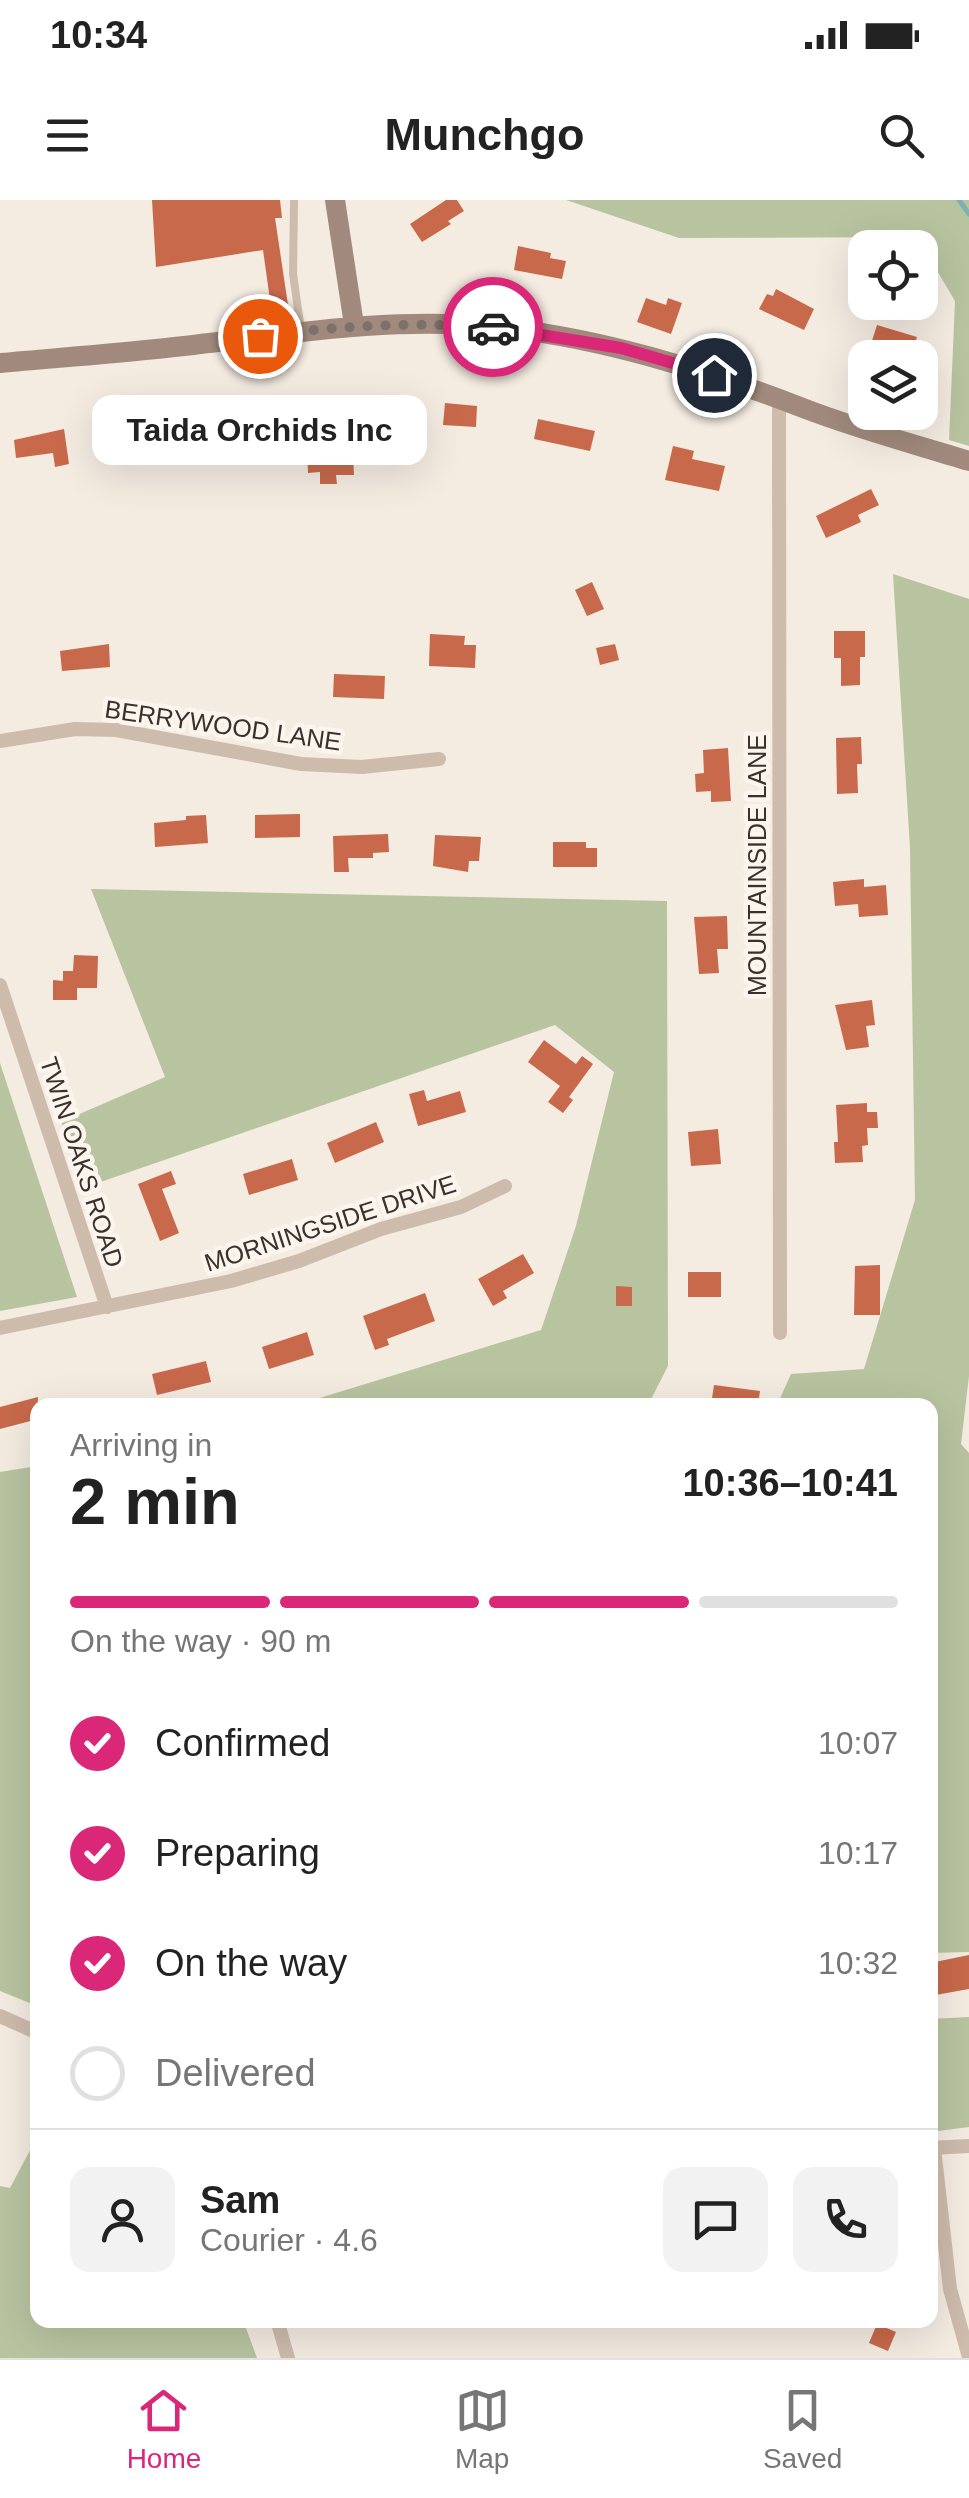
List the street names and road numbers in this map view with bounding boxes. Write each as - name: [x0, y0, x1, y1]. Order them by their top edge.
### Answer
- street label: BERRYWOOD LANE: [103, 695, 343, 755]
- street label: MOUNTAINSIDE LANE: [743, 734, 771, 996]
- street label: TWIN OAKS ROAD: [35, 1053, 129, 1271]
- street label: MORNINGSIDE DRIVE: [201, 1169, 459, 1277]

